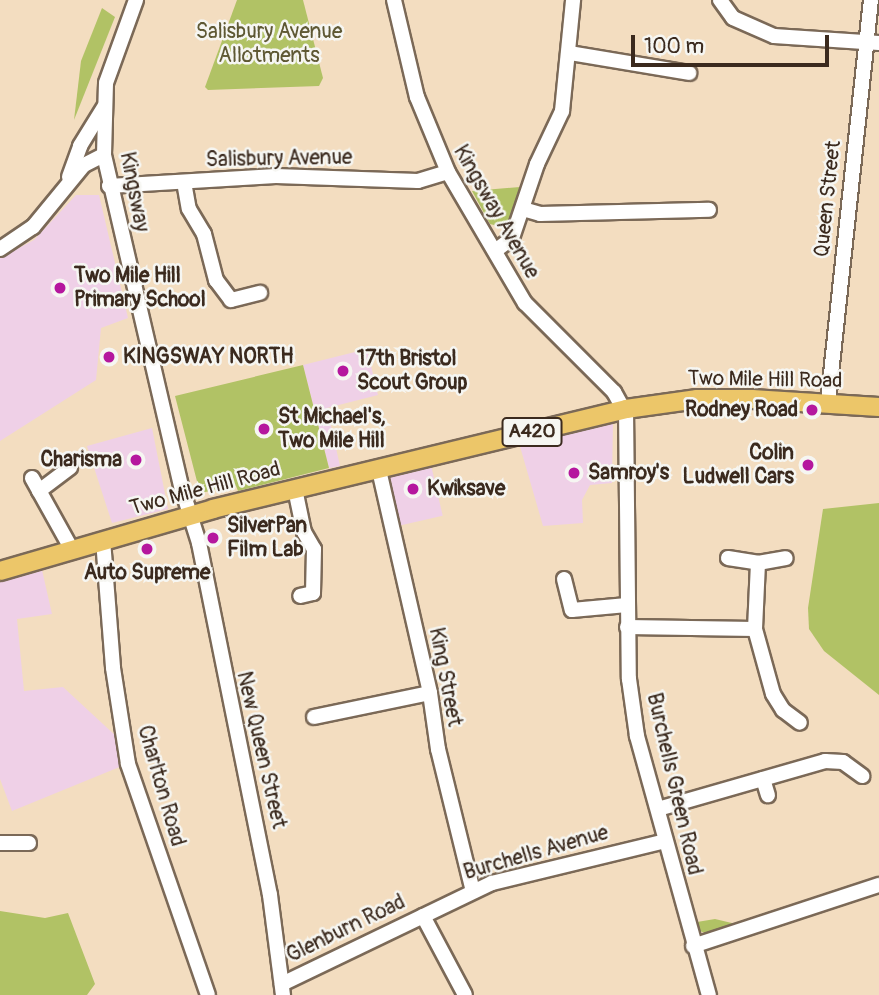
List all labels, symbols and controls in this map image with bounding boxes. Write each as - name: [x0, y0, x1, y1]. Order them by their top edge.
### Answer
- park label: Salisbury Avenue Allotments: [196, 19, 342, 69]
- scale bar: [634, 21, 832, 65]
- text: 100 m: [644, 33, 704, 60]
- street label: Queen Street: [809, 139, 847, 259]
- street label: Kingsway Avenue: [448, 141, 544, 283]
- street label: Salisbury Avenue: [206, 145, 352, 173]
- street label: Kingsway: [114, 150, 154, 234]
- place label: Two Mile Hill Primary School: [74, 263, 206, 313]
- marker: Two Mile Hill Primary School: [52, 280, 68, 296]
- place label: KINGSWAY NORTH: [123, 344, 294, 370]
- place label: 17th Bristol Scout Group: [357, 346, 468, 396]
- marker: KINGSWAY NORTH: [101, 349, 117, 365]
- marker: 17th Bristol Scout Group: [335, 363, 351, 379]
- street label: Two Mile Hill Road: [687, 366, 843, 394]
- place label: Rodney Road: [685, 397, 798, 423]
- marker: Rodney Road: [804, 402, 820, 418]
- place label: St Michael's, Two Mile Hill: [278, 404, 386, 454]
- road number: A420: [500, 416, 564, 448]
- marker: St Michael's, Two Mile Hill: [256, 421, 272, 437]
- place label: Colin Ludwell Cars: [683, 440, 794, 490]
- place label: Charisma: [40, 447, 122, 473]
- marker: Charisma: [128, 452, 144, 468]
- street label: Two Mile Hill Road: [127, 457, 283, 521]
- marker: Colin Ludwell Cars: [800, 457, 816, 473]
- place label: Samroy's: [588, 460, 669, 486]
- marker: Samroy's: [566, 465, 582, 481]
- place label: Kwiksave: [427, 476, 505, 502]
- marker: Kwiksave: [405, 481, 421, 497]
- place label: SilverPan Film Lab: [227, 513, 307, 563]
- marker: SilverPan Film Lab: [205, 530, 221, 546]
- marker: Auto Supreme: [139, 541, 155, 557]
- place label: Auto Supreme: [84, 560, 210, 586]
- street label: King Street: [423, 625, 467, 729]
- street label: New Queen Street: [231, 669, 291, 831]
- street label: Burchells Green Road: [641, 691, 707, 877]
- street label: Charlton Road: [132, 723, 190, 849]
- street label: Burchells Avenue: [461, 820, 611, 886]
- street label: Glenburn Road: [283, 889, 409, 969]

